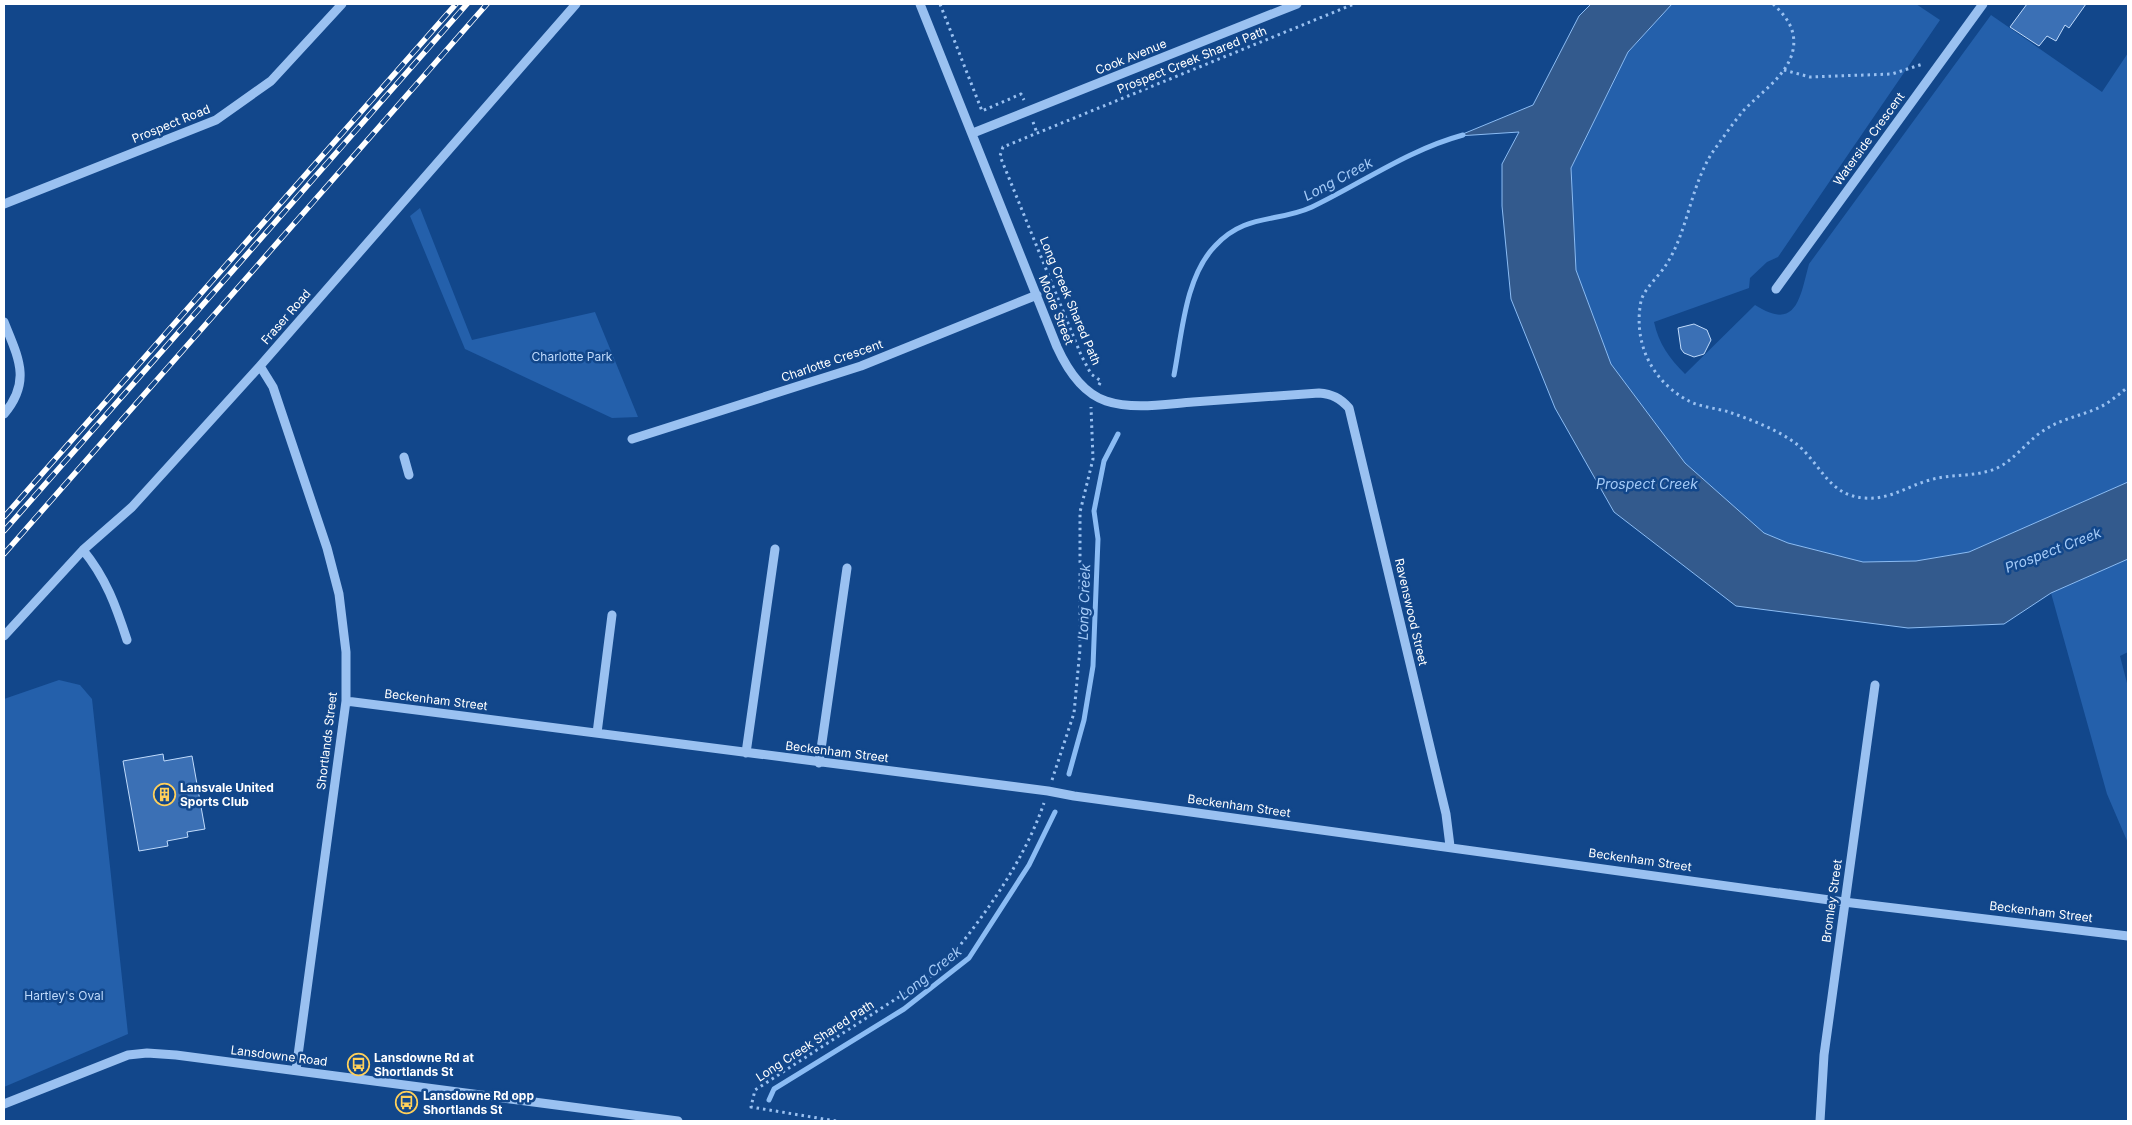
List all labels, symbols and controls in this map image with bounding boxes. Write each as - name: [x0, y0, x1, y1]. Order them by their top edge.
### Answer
- street label: Prospect Creek Shared Path: [1115, 23, 1269, 96]
- street label: Cook Avenue: [1093, 35, 1169, 78]
- street label: Waterside Crescent: [1830, 89, 1907, 188]
- street label: Prospect Road: [130, 101, 212, 146]
- water label: Long Creek: [1300, 153, 1376, 204]
- street label: Long Creek Shared Path: [1037, 234, 1104, 367]
- street label: Moore Street: [1036, 273, 1077, 347]
- street label: Fraser Road: [258, 286, 314, 347]
- street label: Charlotte Crescent: [779, 336, 885, 385]
- park label: Charlotte Park: [532, 349, 613, 364]
- water label: Prospect Creek: [1596, 475, 1698, 492]
- water label: Prospect Creek: [2002, 523, 2104, 576]
- street label: Ravenswood Street: [1392, 557, 1431, 667]
- water label: Long Creek: [1074, 563, 1093, 640]
- street label: Beckenham Street: [384, 686, 489, 713]
- street label: Shortlands Street: [313, 691, 340, 791]
- street label: Beckenham Street: [785, 738, 890, 765]
- place label: Lansvale United Sports Club: [180, 780, 274, 809]
- building icon: Lansvale United Sports Club: [152, 783, 176, 807]
- street label: Beckenham Street: [1187, 791, 1292, 820]
- street label: Beckenham Street: [1588, 845, 1693, 874]
- street label: Bromley Street: [1818, 858, 1845, 943]
- street label: Beckenham Street: [1989, 898, 2094, 925]
- water label: Long Creek: [895, 942, 965, 1003]
- park label: Hartley's Oval: [24, 988, 104, 1003]
- street label: Long Creek Shared Path: [753, 997, 877, 1084]
- street label: Lansdowne Road: [230, 1042, 328, 1069]
- place label: Lansdowne Rd at Shortlands St: [374, 1050, 474, 1079]
- bus stop icon: Lansdowne Rd at Shortlands St: [346, 1053, 370, 1077]
- place label: Lansdowne Rd opp Shortlands St: [423, 1088, 534, 1117]
- bus stop icon: Lansdowne Rd opp Shortlands St: [395, 1091, 419, 1115]

